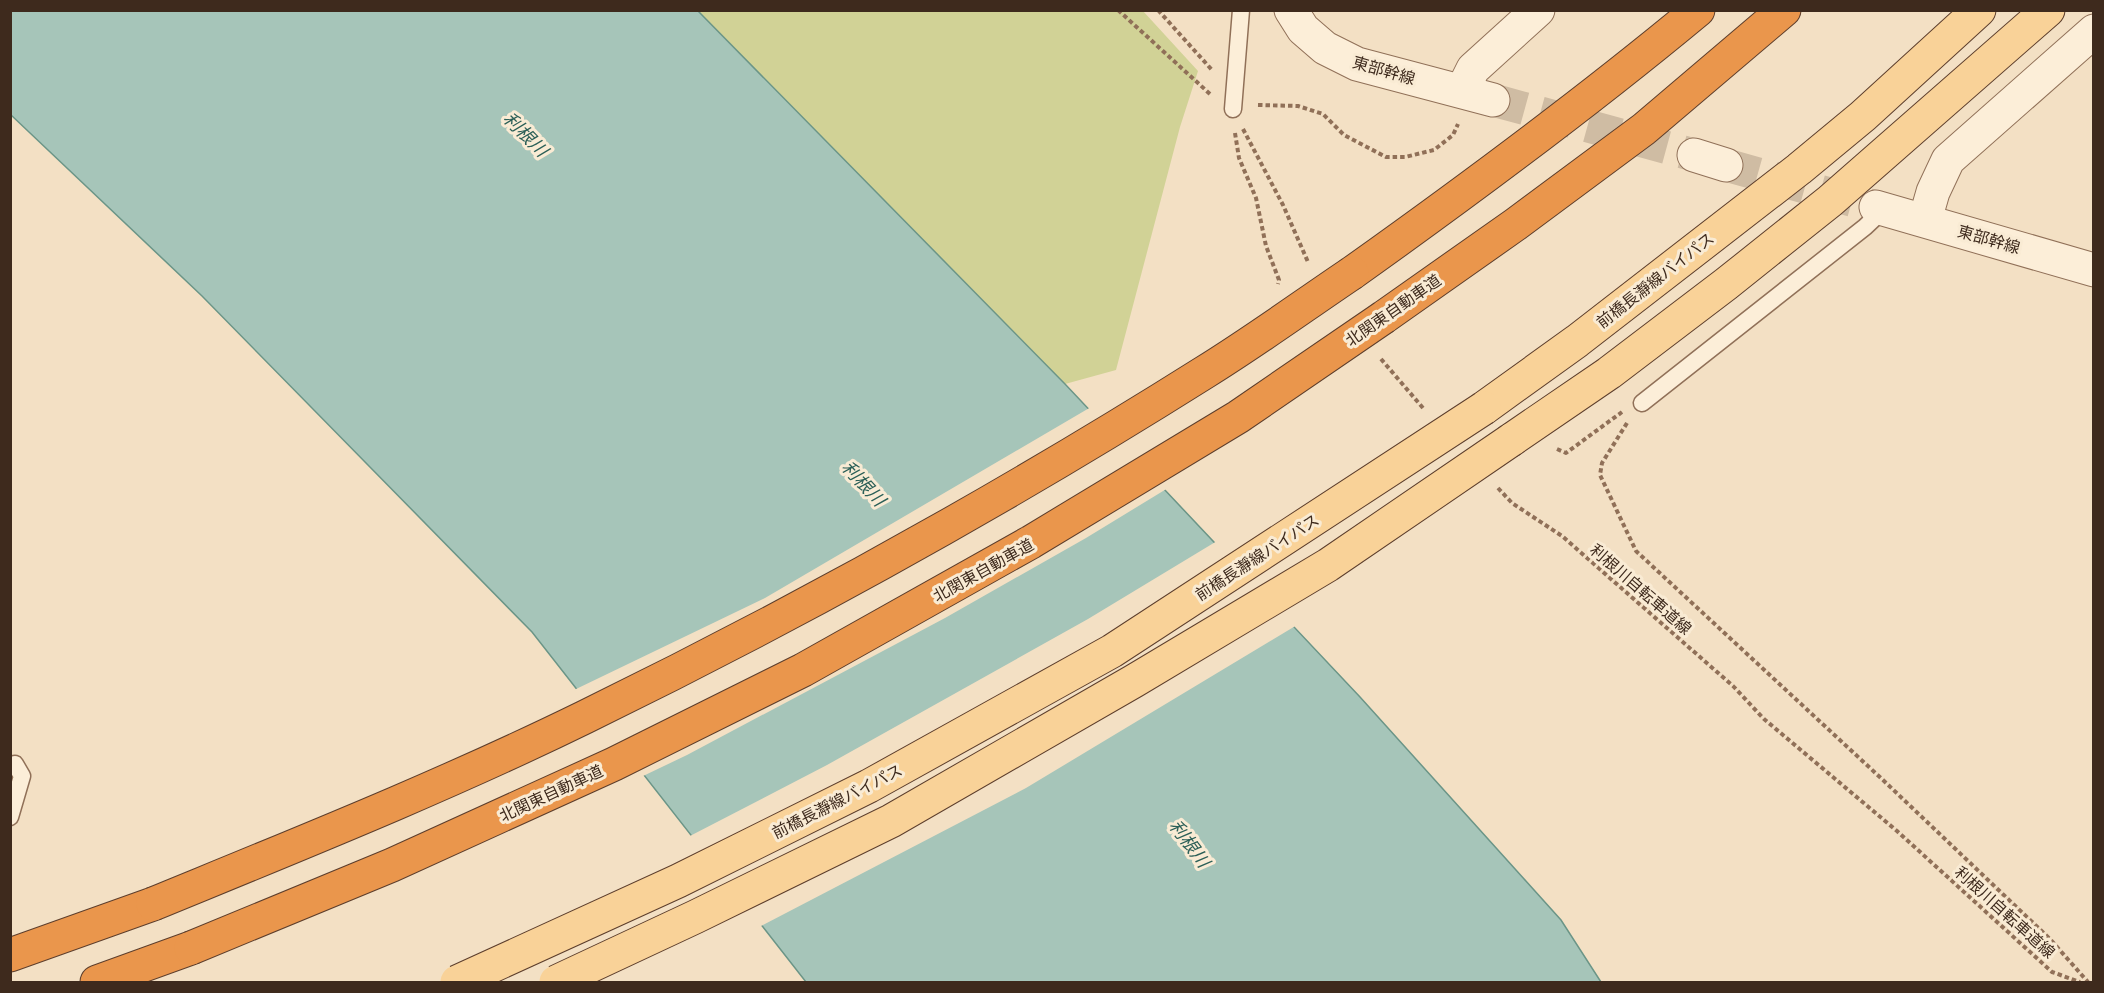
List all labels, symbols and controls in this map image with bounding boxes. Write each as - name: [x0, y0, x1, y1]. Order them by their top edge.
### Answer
- street label: 東部幹線: [1350, 51, 1418, 89]
- water label: 利根川: [498, 106, 555, 163]
- street label: 東部幹線: [1955, 220, 2023, 258]
- street label: 前橋長瀞線バイパス: [1592, 227, 1718, 333]
- street label: 北関東自動車道: [1341, 269, 1445, 351]
- water label: 利根川: [837, 455, 893, 512]
- street label: 前橋長瀞線バイパス: [1191, 509, 1323, 605]
- street label: 北関東自動車道: [929, 533, 1037, 607]
- street label: 利根川自転車道線: [1585, 539, 1697, 639]
- street label: 北関東自動車道: [496, 759, 606, 827]
- street label: 前橋長瀞線バイパス: [768, 759, 906, 843]
- water label: 利根川: [1164, 814, 1217, 873]
- street label: 利根川自転車道線: [1950, 861, 2060, 963]

